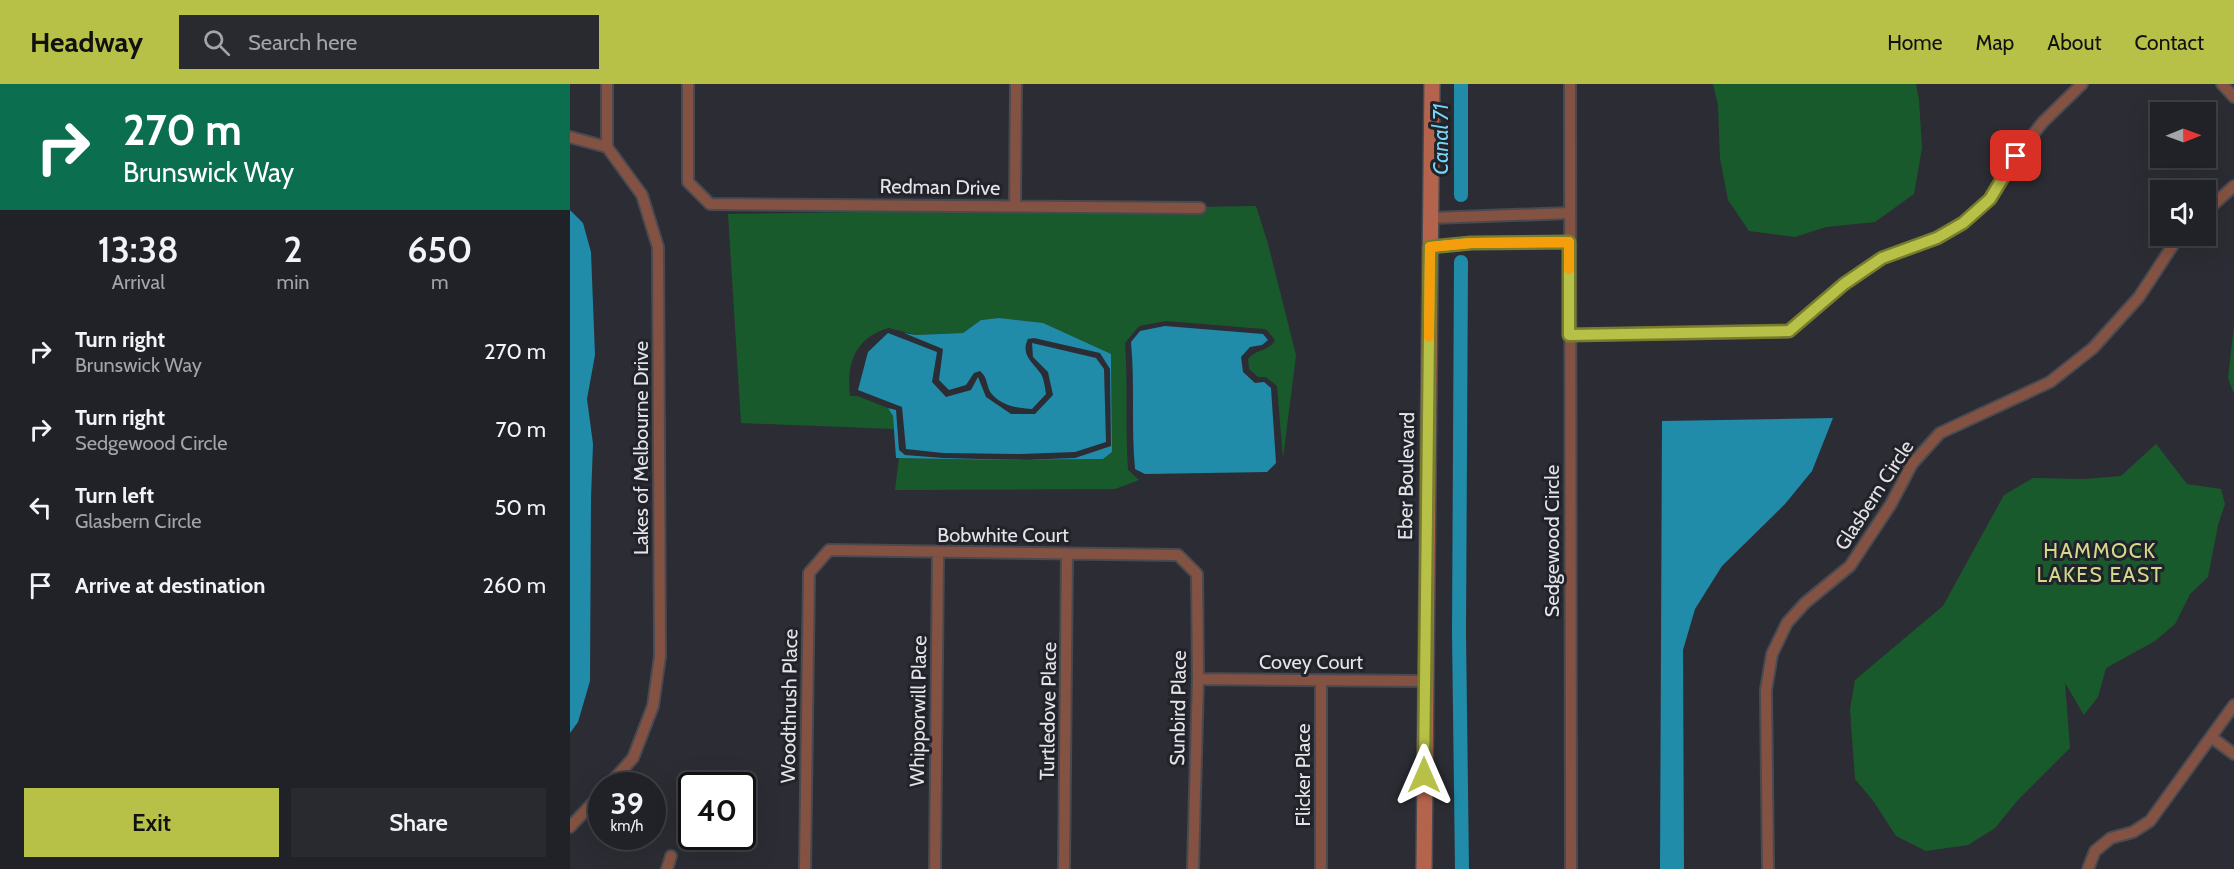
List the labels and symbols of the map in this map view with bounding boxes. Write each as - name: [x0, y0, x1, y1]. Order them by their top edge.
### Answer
- north arrow: [2150, 102, 2216, 168]
- water label: Canal 71: [1428, 103, 1453, 175]
- pin: [1990, 130, 2041, 181]
- street label: Redman Drive: [879, 174, 1001, 200]
- street label: Lakes of Melbourne Drive: [629, 341, 653, 555]
- street label: Eber Boulevard: [1393, 412, 1419, 540]
- street label: Glasbern Circle: [1830, 435, 1918, 555]
- street label: Sedgewood Circle: [1540, 465, 1564, 617]
- street label: Bobwhite Court: [937, 523, 1069, 547]
- district label: HAMMOCK LAKES EAST: [2037, 538, 2164, 587]
- street label: Woodthrush Place: [776, 629, 802, 783]
- street label: Whipporwill Place: [905, 635, 931, 787]
- street label: Turtledove Place: [1035, 642, 1061, 780]
- street label: Sunbird Place: [1165, 650, 1191, 766]
- street label: Covey Court: [1259, 650, 1363, 674]
- street label: Flicker Place: [1291, 724, 1315, 826]
- position arrow: [1392, 743, 1456, 807]
- speed limit sign: 40: [678, 772, 756, 850]

